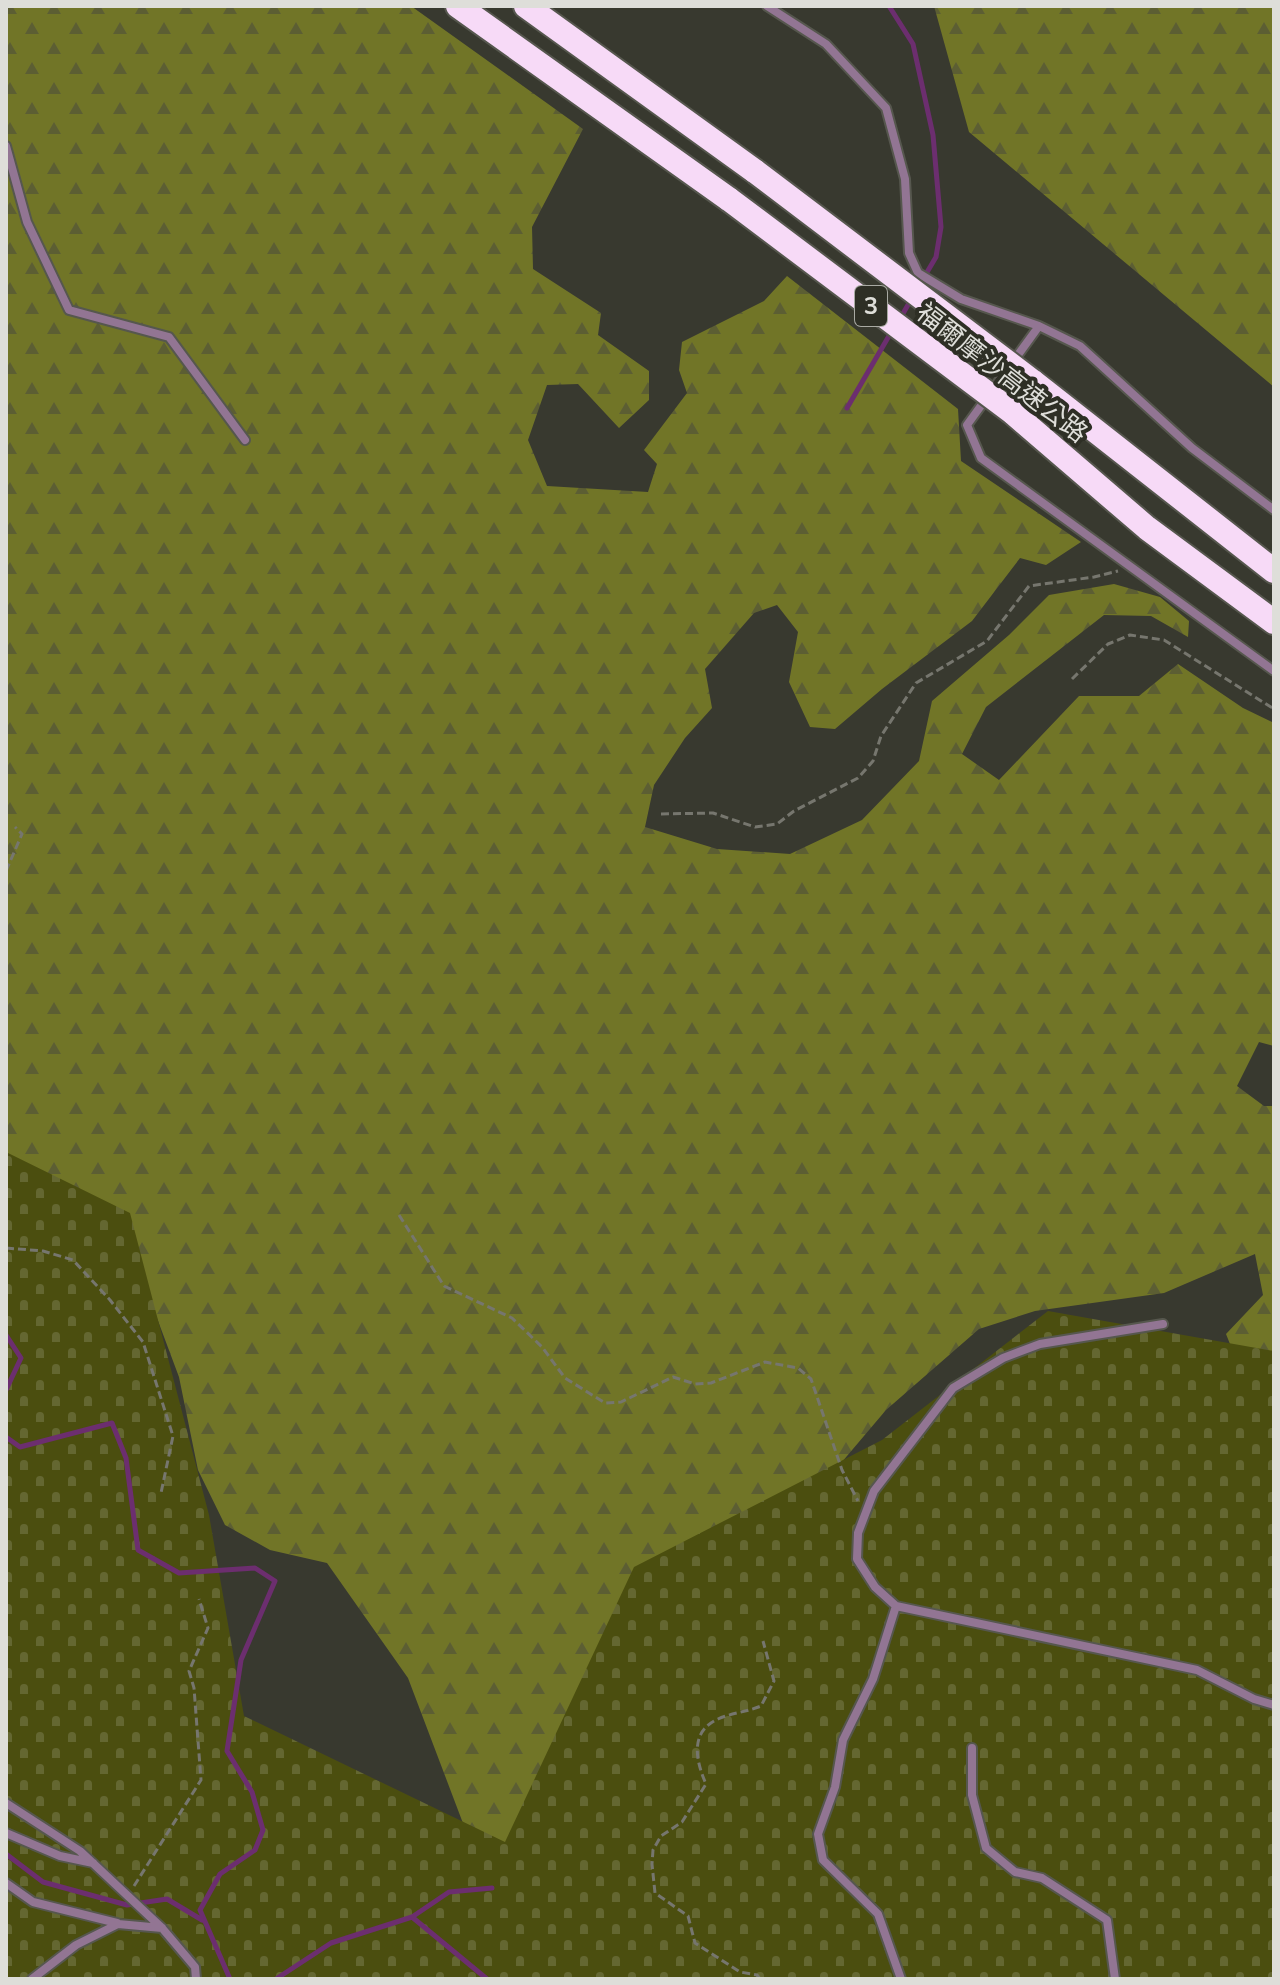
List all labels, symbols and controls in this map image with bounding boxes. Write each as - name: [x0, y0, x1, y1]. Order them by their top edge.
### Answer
- road number: 3: [855, 286, 887, 326]
- street label: 福爾摩沙高速公路: [909, 295, 1095, 451]

